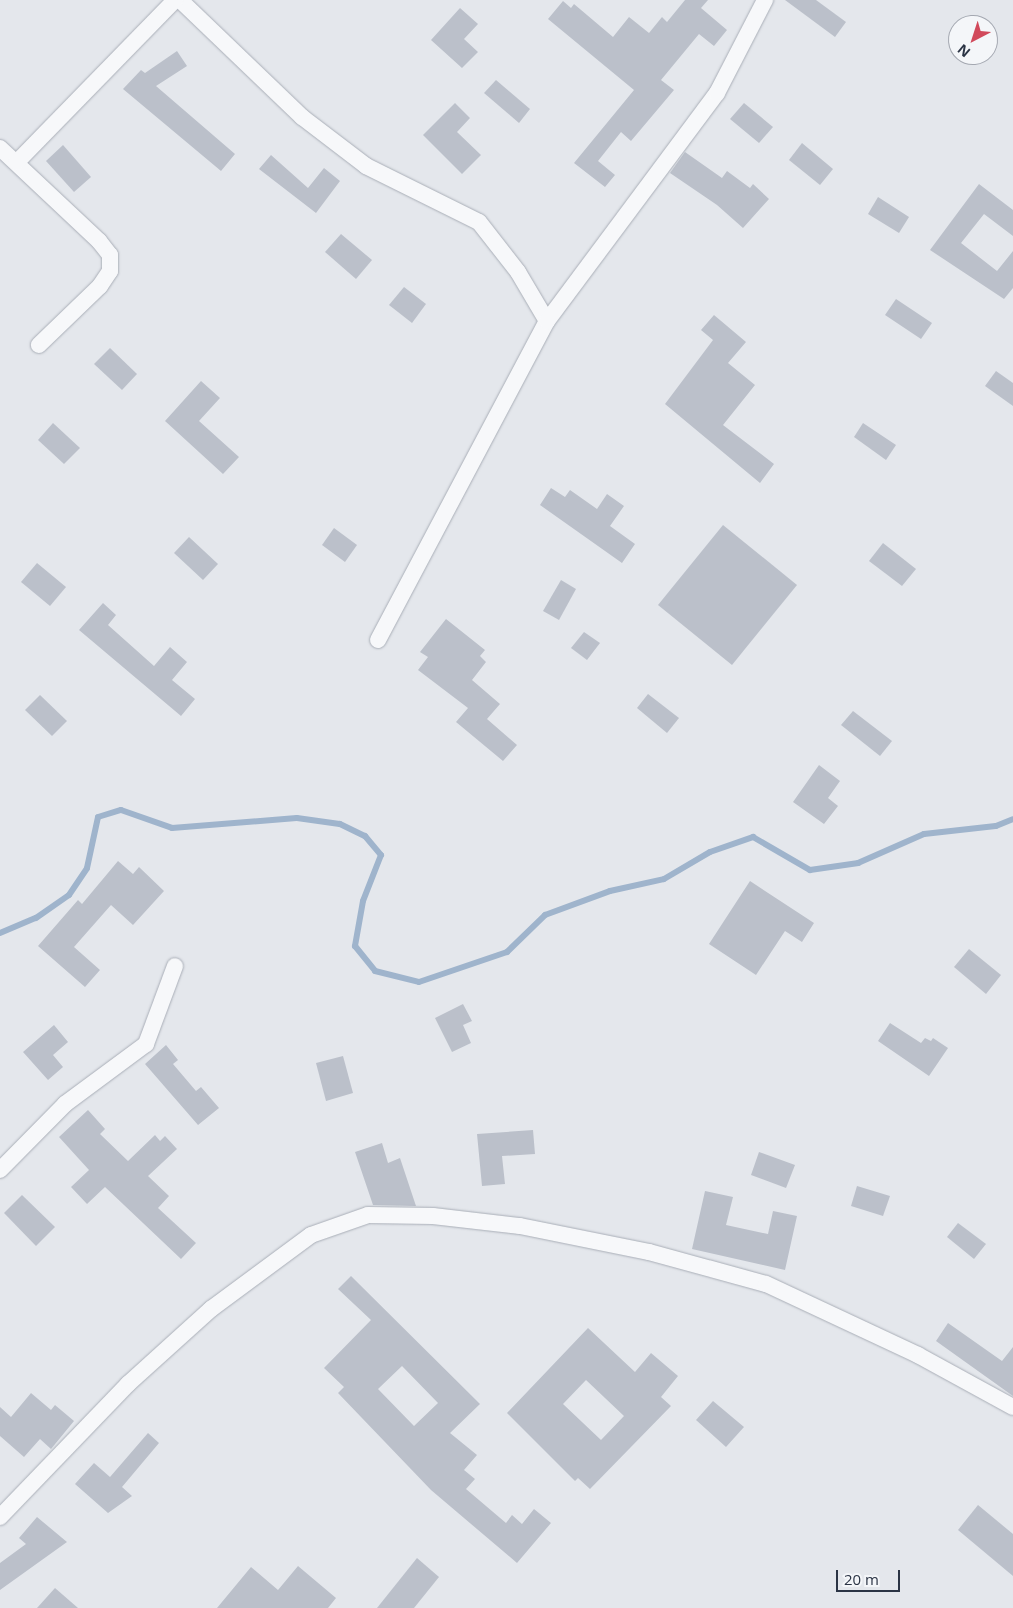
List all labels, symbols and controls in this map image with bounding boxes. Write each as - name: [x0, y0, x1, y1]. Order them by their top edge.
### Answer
- north arrow: [948, 15, 998, 65]
- text: N: [953, 40, 974, 62]
- scale bar: [838, 1560, 902, 1592]
- text: 20 m: [844, 1569, 879, 1589]

